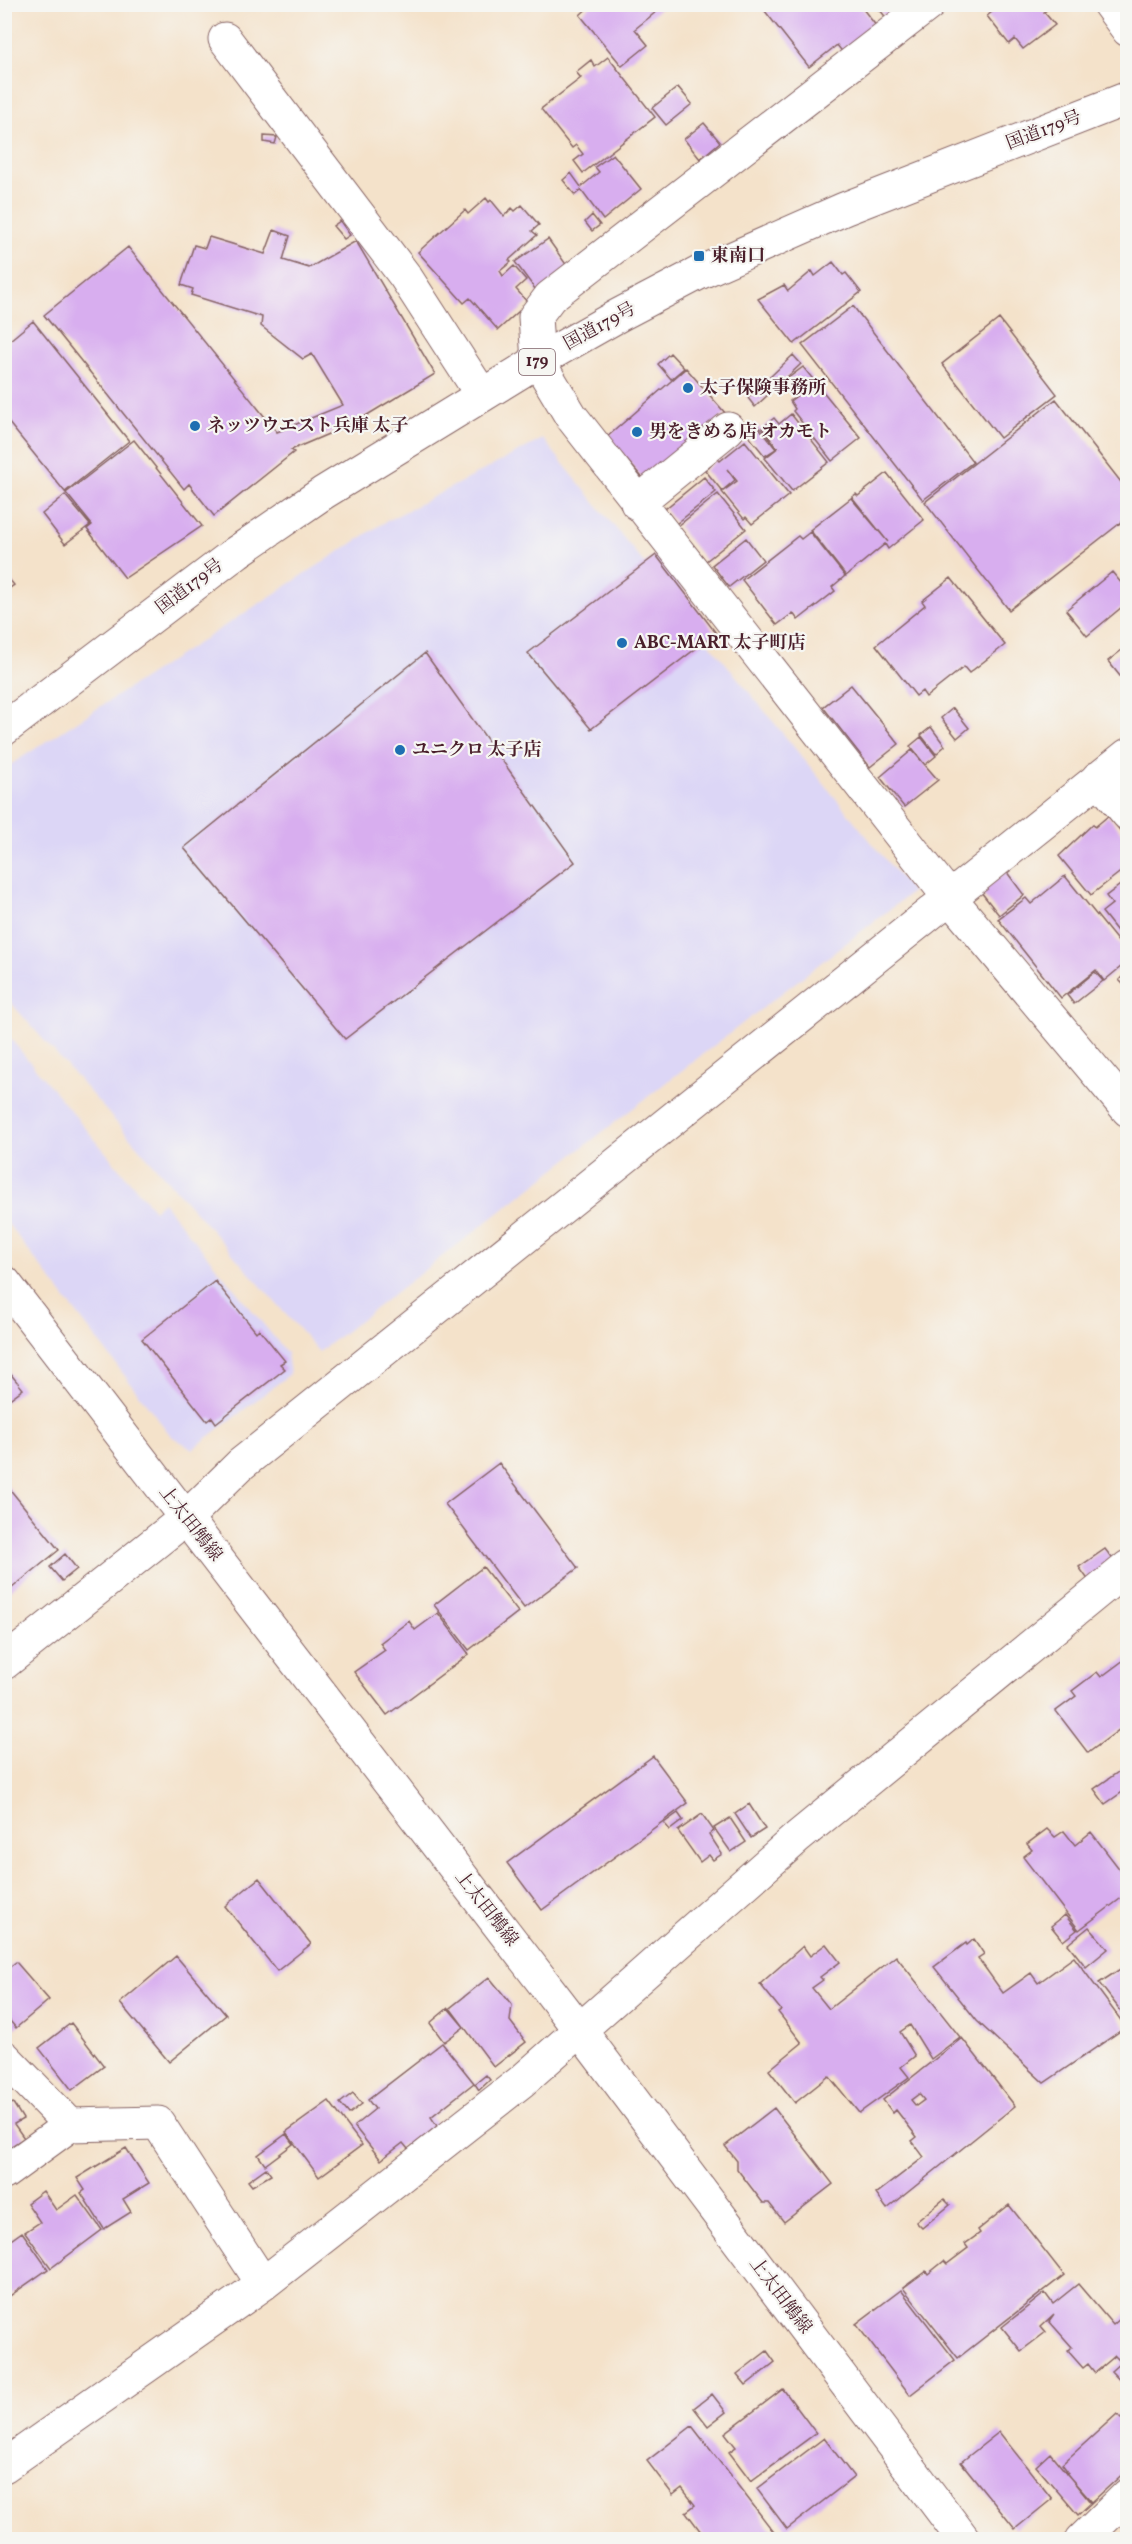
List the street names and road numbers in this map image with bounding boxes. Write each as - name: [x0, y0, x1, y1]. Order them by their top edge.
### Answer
- street label: 国道179号: [1003, 105, 1085, 157]
- street label: 国道179号: [559, 297, 641, 357]
- road number: 179: [519, 349, 555, 375]
- street label: 国道179号: [151, 553, 229, 621]
- street label: 上太田鵤線: [152, 1481, 228, 1567]
- street label: 上太田鵤線: [448, 1866, 524, 1952]
- street label: 上太田鵤線: [743, 2253, 817, 2339]

